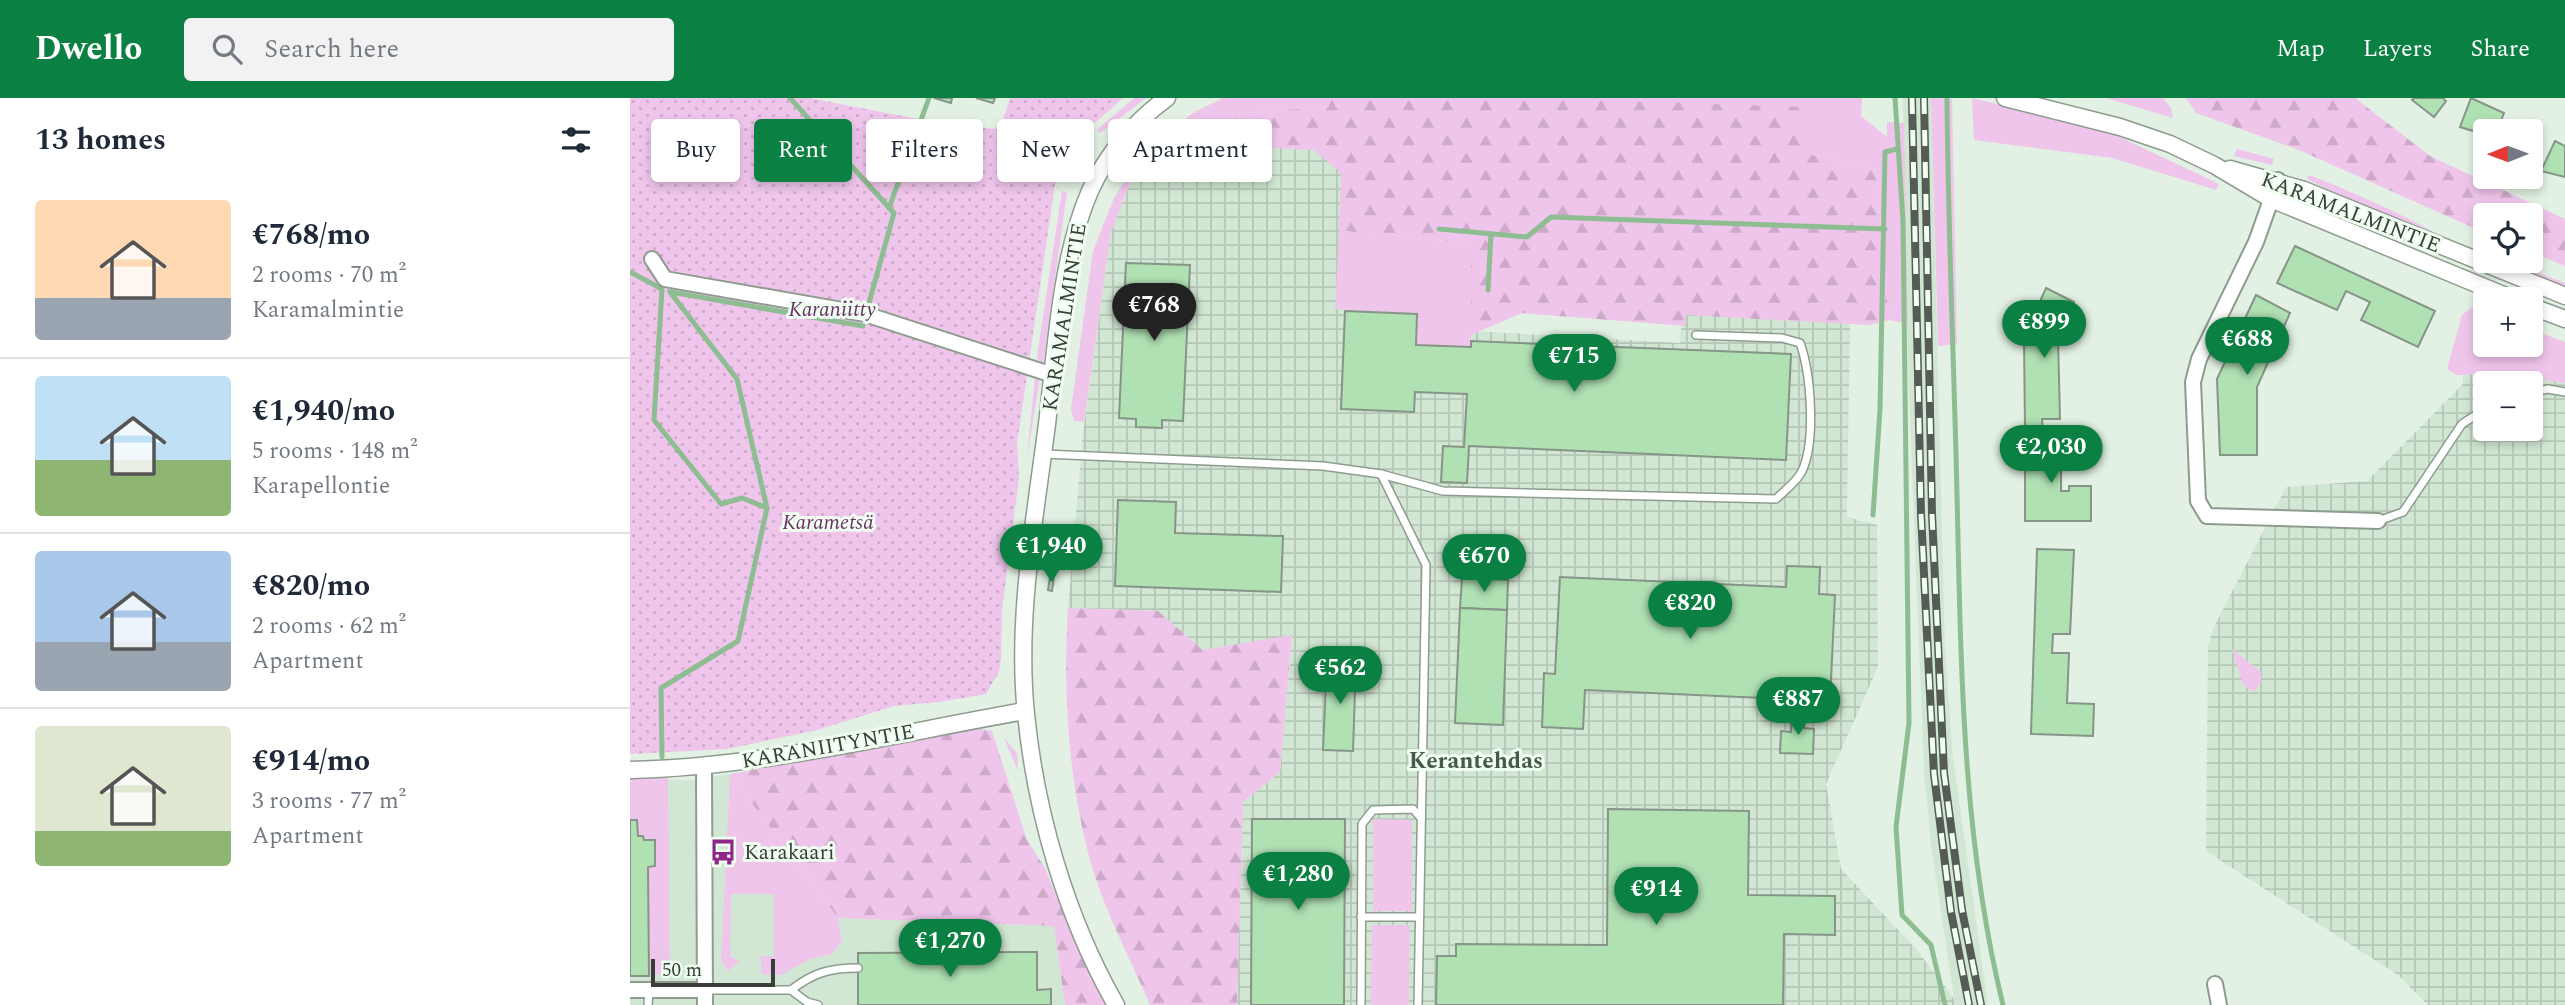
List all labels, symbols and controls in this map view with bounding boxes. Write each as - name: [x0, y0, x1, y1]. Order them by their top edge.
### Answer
- search box: [184, 18, 674, 81]
- text: Dwello: [35, 24, 142, 74]
- text: Search here: [264, 29, 399, 69]
- icon: search: [208, 30, 246, 68]
- text: Map: [2276, 31, 2325, 67]
- text: Layers: [2363, 31, 2433, 67]
- text: Share: [2471, 31, 2530, 67]
- text: 13 homes: [35, 117, 166, 163]
- chip: Buy: [651, 119, 740, 182]
- chip: Rent: [754, 119, 852, 182]
- chip: Filters: [866, 119, 983, 182]
- chip: New: [997, 119, 1094, 182]
- chip: Apartment: [1108, 119, 1272, 182]
- north arrow: [2473, 119, 2543, 189]
- map controls: [2473, 119, 2543, 441]
- icon: filters: [557, 121, 595, 159]
- street label: KARAMALMINTIE: [2256, 164, 2445, 262]
- button: locate: [2473, 203, 2543, 273]
- text: €768/mo: [252, 212, 370, 258]
- street label: KARAMALMINTIE: [1034, 221, 1096, 414]
- icon: home: [91, 228, 175, 312]
- text: 2 rooms · 70 m²: [252, 258, 406, 293]
- pin: €768: [1113, 284, 1195, 343]
- button: +: [2473, 287, 2543, 357]
- text: €768: [1128, 288, 1180, 323]
- text: Karamalmintie: [252, 293, 404, 328]
- park label: Karaniitty: [788, 294, 876, 326]
- pin: €899: [2003, 300, 2085, 360]
- text: €899: [2018, 305, 2070, 340]
- pin: €688: [2206, 317, 2288, 377]
- text: €688: [2221, 322, 2273, 357]
- pin: €715: [1533, 334, 1615, 394]
- text: €715: [1548, 339, 1600, 374]
- button: −: [2473, 371, 2543, 441]
- text: €1,940/mo: [252, 388, 395, 434]
- icon: home: [91, 404, 175, 488]
- pin: €2,030: [1994, 426, 2108, 485]
- text: €2,030: [2016, 430, 2086, 465]
- text: 5 rooms · 148 m²: [252, 434, 418, 469]
- text: Karapellontie: [252, 469, 390, 504]
- park label: Karametsä: [782, 507, 874, 539]
- pin: €1,940: [994, 524, 1108, 584]
- text: €1,940: [1016, 529, 1086, 564]
- pin: €670: [1443, 534, 1525, 594]
- text: €670: [1458, 539, 1510, 574]
- text: €820/mo: [252, 563, 370, 609]
- icon: home: [91, 579, 175, 663]
- pin: €820: [1649, 582, 1731, 641]
- text: €820: [1664, 586, 1716, 621]
- text: 2 rooms · 62 m²: [252, 609, 406, 644]
- text: Apartment: [252, 644, 364, 679]
- pin: €562: [1299, 646, 1381, 706]
- text: €562: [1314, 651, 1366, 686]
- pin: €887: [1757, 678, 1839, 737]
- text: €887: [1772, 682, 1824, 717]
- street label: KARANIITYNTIE: [739, 716, 917, 778]
- text: €914/mo: [252, 738, 370, 784]
- district label: Kerantehdas: [1409, 744, 1543, 779]
- icon: home: [91, 754, 175, 838]
- text: 3 rooms · 77 m²: [252, 784, 406, 819]
- text: Apartment: [252, 819, 364, 854]
- bus stop icon: Karakaari: [708, 837, 738, 867]
- place label: Karakaari: [744, 837, 835, 869]
- pin: €1,280: [1241, 852, 1355, 912]
- text: €1,280: [1263, 857, 1333, 892]
- pin: €914: [1615, 868, 1697, 927]
- text: €914: [1630, 872, 1682, 907]
- pin: €1,270: [893, 920, 1007, 979]
- text: €1,270: [915, 924, 985, 959]
- scale bar: [651, 956, 775, 988]
- text: 50 m: [662, 956, 702, 985]

